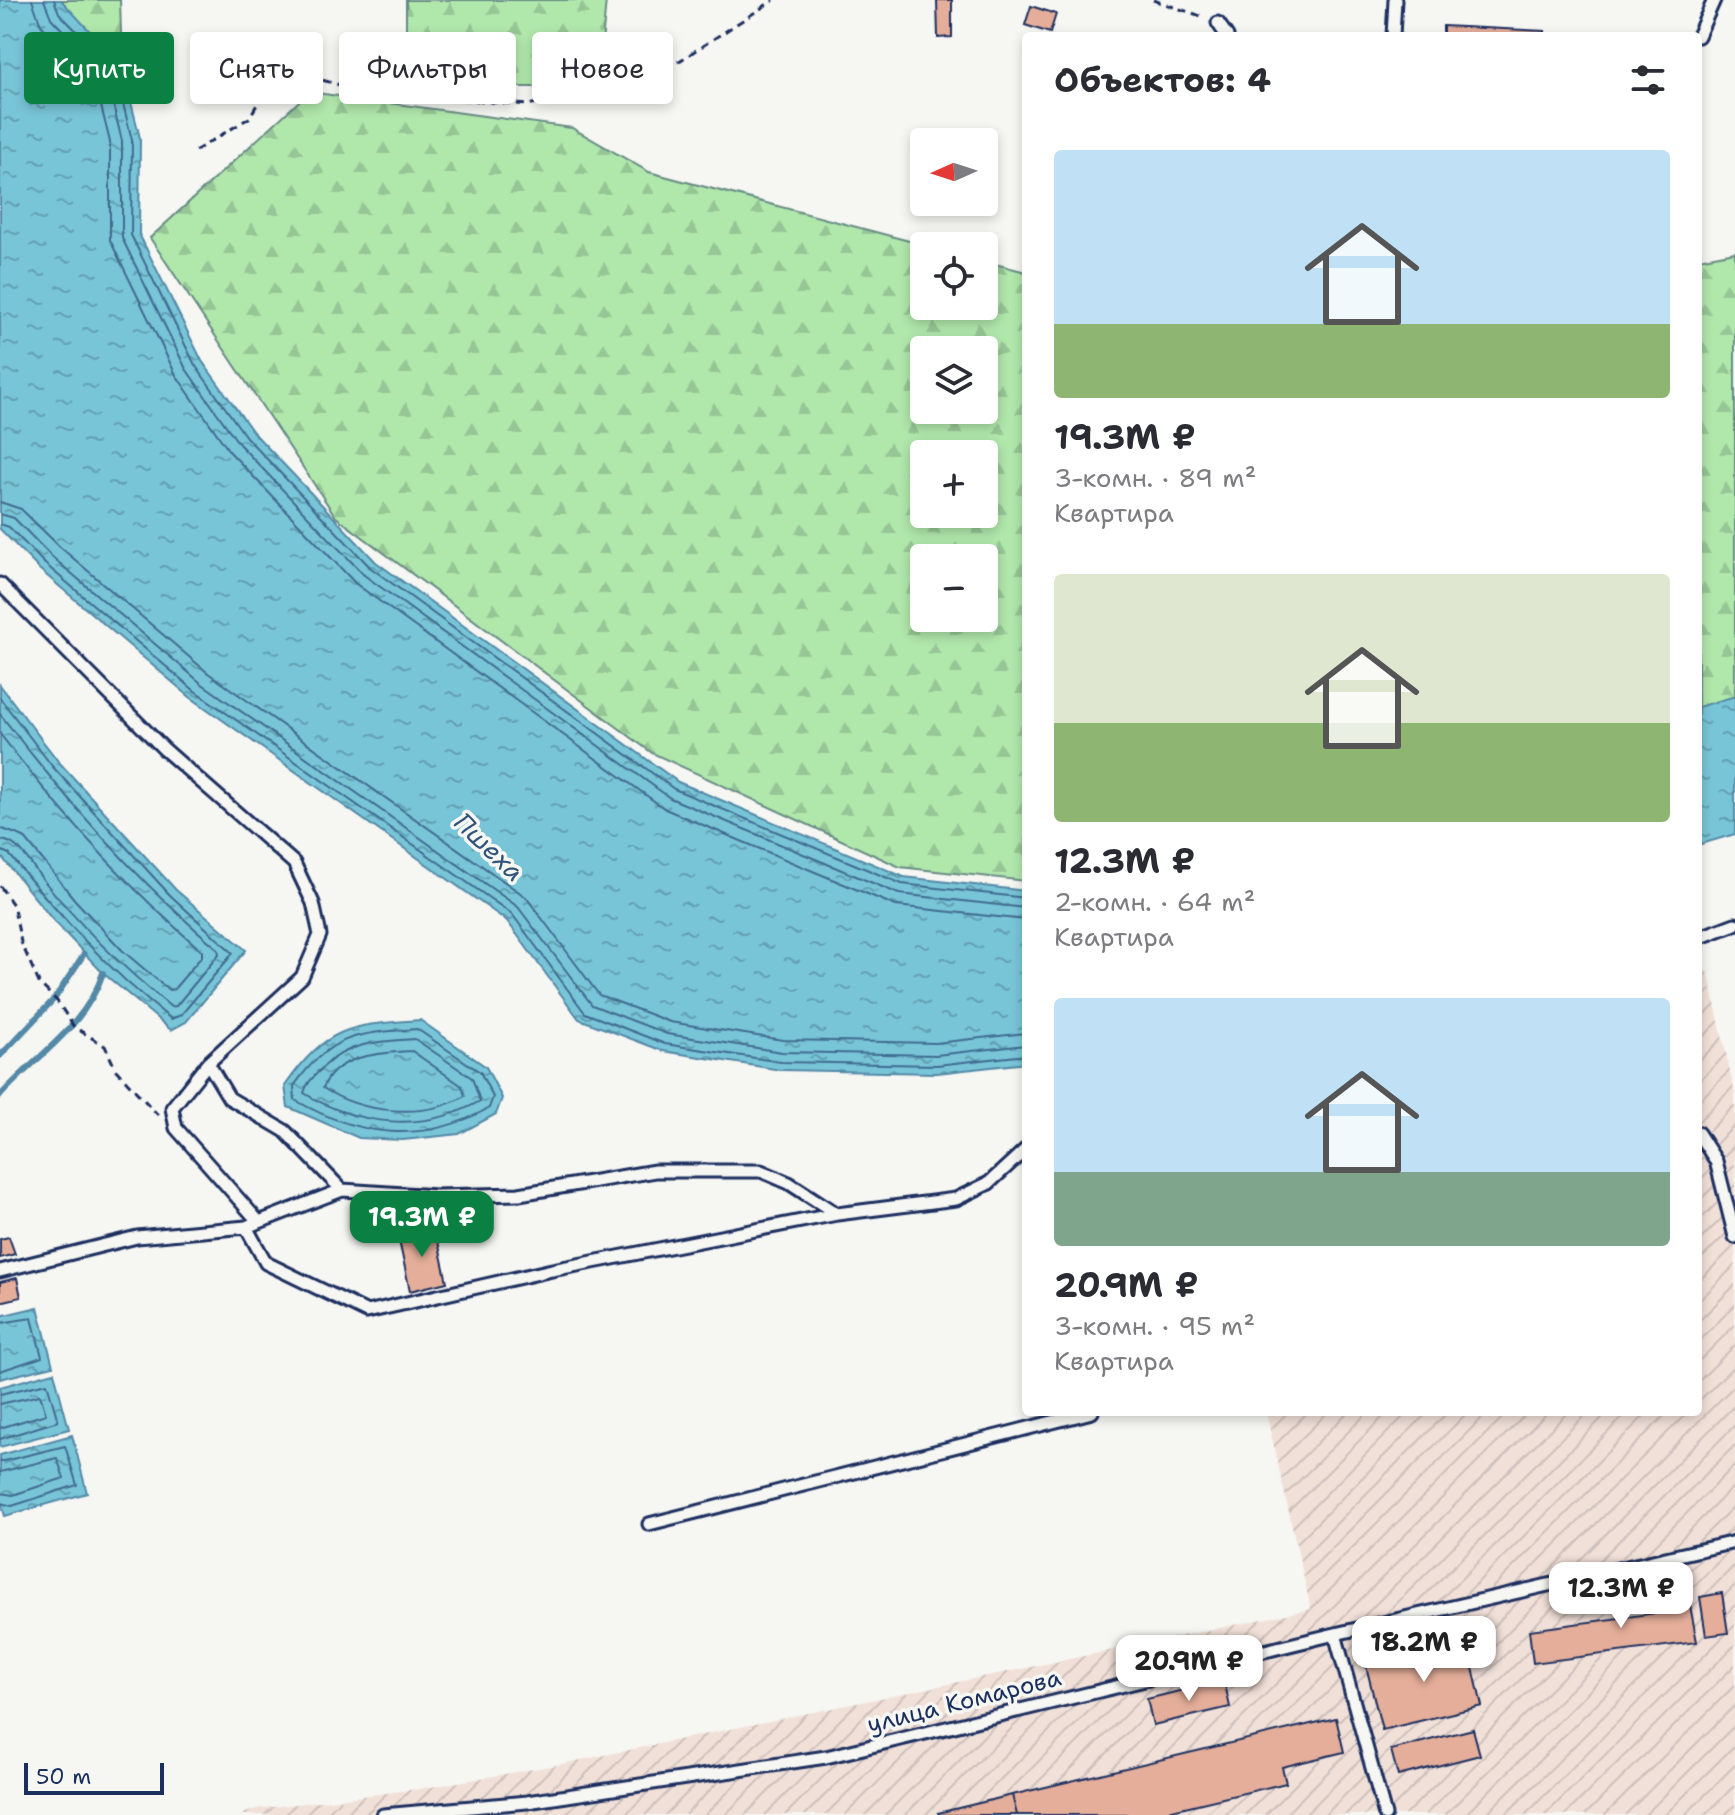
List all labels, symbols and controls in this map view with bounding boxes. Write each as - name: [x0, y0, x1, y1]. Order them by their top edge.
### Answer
- chip: Купить: [24, 32, 174, 104]
- chip: Снять: [190, 32, 323, 104]
- chip: Фильтры: [339, 32, 516, 104]
- chip: Новое: [532, 32, 673, 104]
- text: Объектов: 4: [1054, 57, 1271, 103]
- icon: filters: [1626, 58, 1670, 102]
- north arrow: [910, 128, 998, 216]
- map controls: [910, 128, 998, 632]
- icon: home: [1290, 202, 1434, 346]
- button: locate: [910, 232, 998, 320]
- button: layers: [910, 336, 998, 424]
- text: 19.3M ₽: [1054, 414, 1196, 460]
- button: +: [910, 440, 998, 528]
- text: 3-комн. · 89 m²: [1054, 460, 1257, 495]
- text: Квартира: [1054, 495, 1174, 530]
- button: −: [910, 544, 998, 632]
- icon: home: [1290, 626, 1434, 770]
- water label: Пшеха: [447, 805, 532, 889]
- text: 12.3M ₽: [1054, 838, 1195, 884]
- text: 2-комн. · 64 m²: [1054, 884, 1256, 919]
- text: Квартира: [1054, 919, 1174, 954]
- icon: home: [1290, 1050, 1434, 1194]
- pin: 19.3M ₽: [348, 1191, 496, 1259]
- text: 19.3M ₽: [368, 1199, 476, 1234]
- text: 20.9M ₽: [1054, 1262, 1199, 1308]
- text: 3-комн. · 95 m²: [1054, 1308, 1255, 1343]
- text: Квартира: [1054, 1343, 1174, 1378]
- pin: 12.3M ₽: [1547, 1562, 1695, 1630]
- text: 12.3M ₽: [1567, 1570, 1675, 1605]
- pin: 18.2M ₽: [1350, 1616, 1498, 1684]
- text: 18.2M ₽: [1370, 1624, 1478, 1659]
- pin: 20.9M ₽: [1115, 1635, 1263, 1703]
- text: 20.9M ₽: [1134, 1643, 1244, 1678]
- street label: улица Комарова: [864, 1661, 1064, 1741]
- scale bar: [24, 1759, 164, 1795]
- text: 50 m: [36, 1762, 91, 1791]

